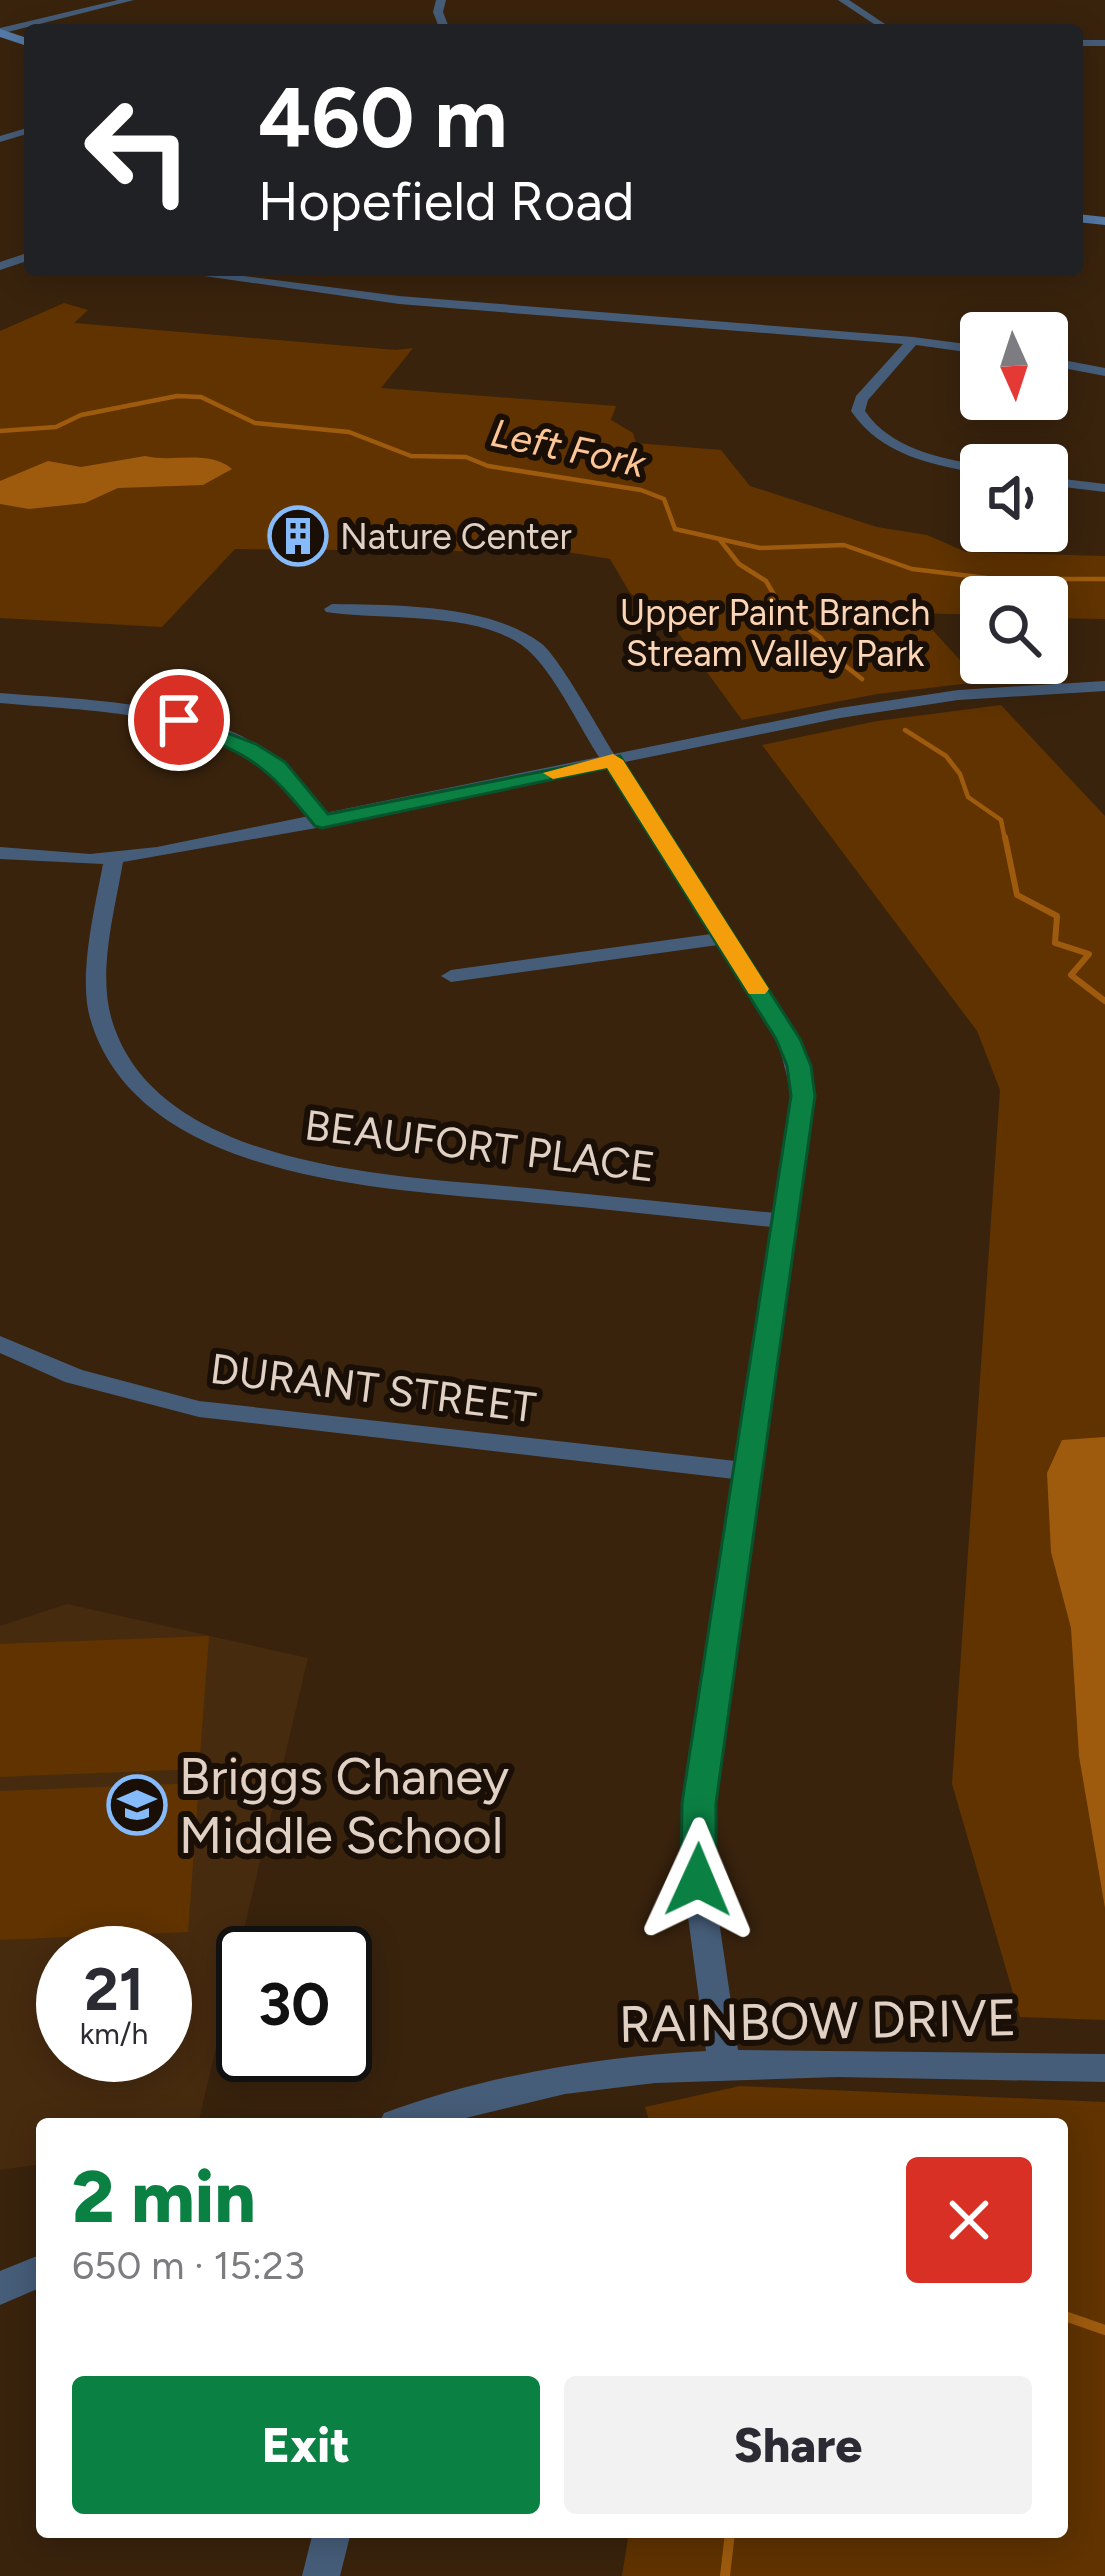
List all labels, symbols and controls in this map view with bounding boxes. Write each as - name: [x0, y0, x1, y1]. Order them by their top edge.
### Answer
- text: 460 m: [258, 67, 508, 168]
- icon: left: [60, 72, 216, 228]
- text: Hopefield Road: [258, 169, 634, 234]
- north arrow: [960, 312, 1068, 420]
- map controls: [960, 312, 1068, 684]
- water label: Left Fork: [487, 409, 650, 487]
- button: sound: [960, 444, 1068, 552]
- building icon: Nature Center: [267, 505, 329, 567]
- place label: Nature Center: [340, 515, 572, 558]
- button: search: [960, 576, 1068, 684]
- park label: Upper Paint Branch Stream Valley Park: [620, 591, 930, 675]
- pin: [128, 669, 230, 771]
- icon: arrive: [146, 687, 212, 753]
- street label: BEAUFORT PLACE: [302, 1099, 658, 1193]
- street label: DURANT STREET: [207, 1343, 539, 1433]
- place label: Briggs Chaney Middle School: [179, 1746, 509, 1866]
- school or university icon: Briggs Chaney Middle School: [106, 1774, 168, 1836]
- position arrow: [635, 1817, 761, 1943]
- speed limit sign: 30: [216, 1926, 372, 2082]
- text: 21: [84, 1953, 144, 2025]
- street label: RAINBOW DRIVE: [618, 1987, 1018, 2055]
- text: km/h: [80, 2015, 148, 2052]
- text: 2 min: [72, 2154, 256, 2240]
- button: close: [906, 2157, 1032, 2283]
- text: 650 m · 15:23: [72, 2242, 305, 2289]
- button: Exit: [72, 2376, 540, 2514]
- button: Share: [564, 2376, 1032, 2514]

